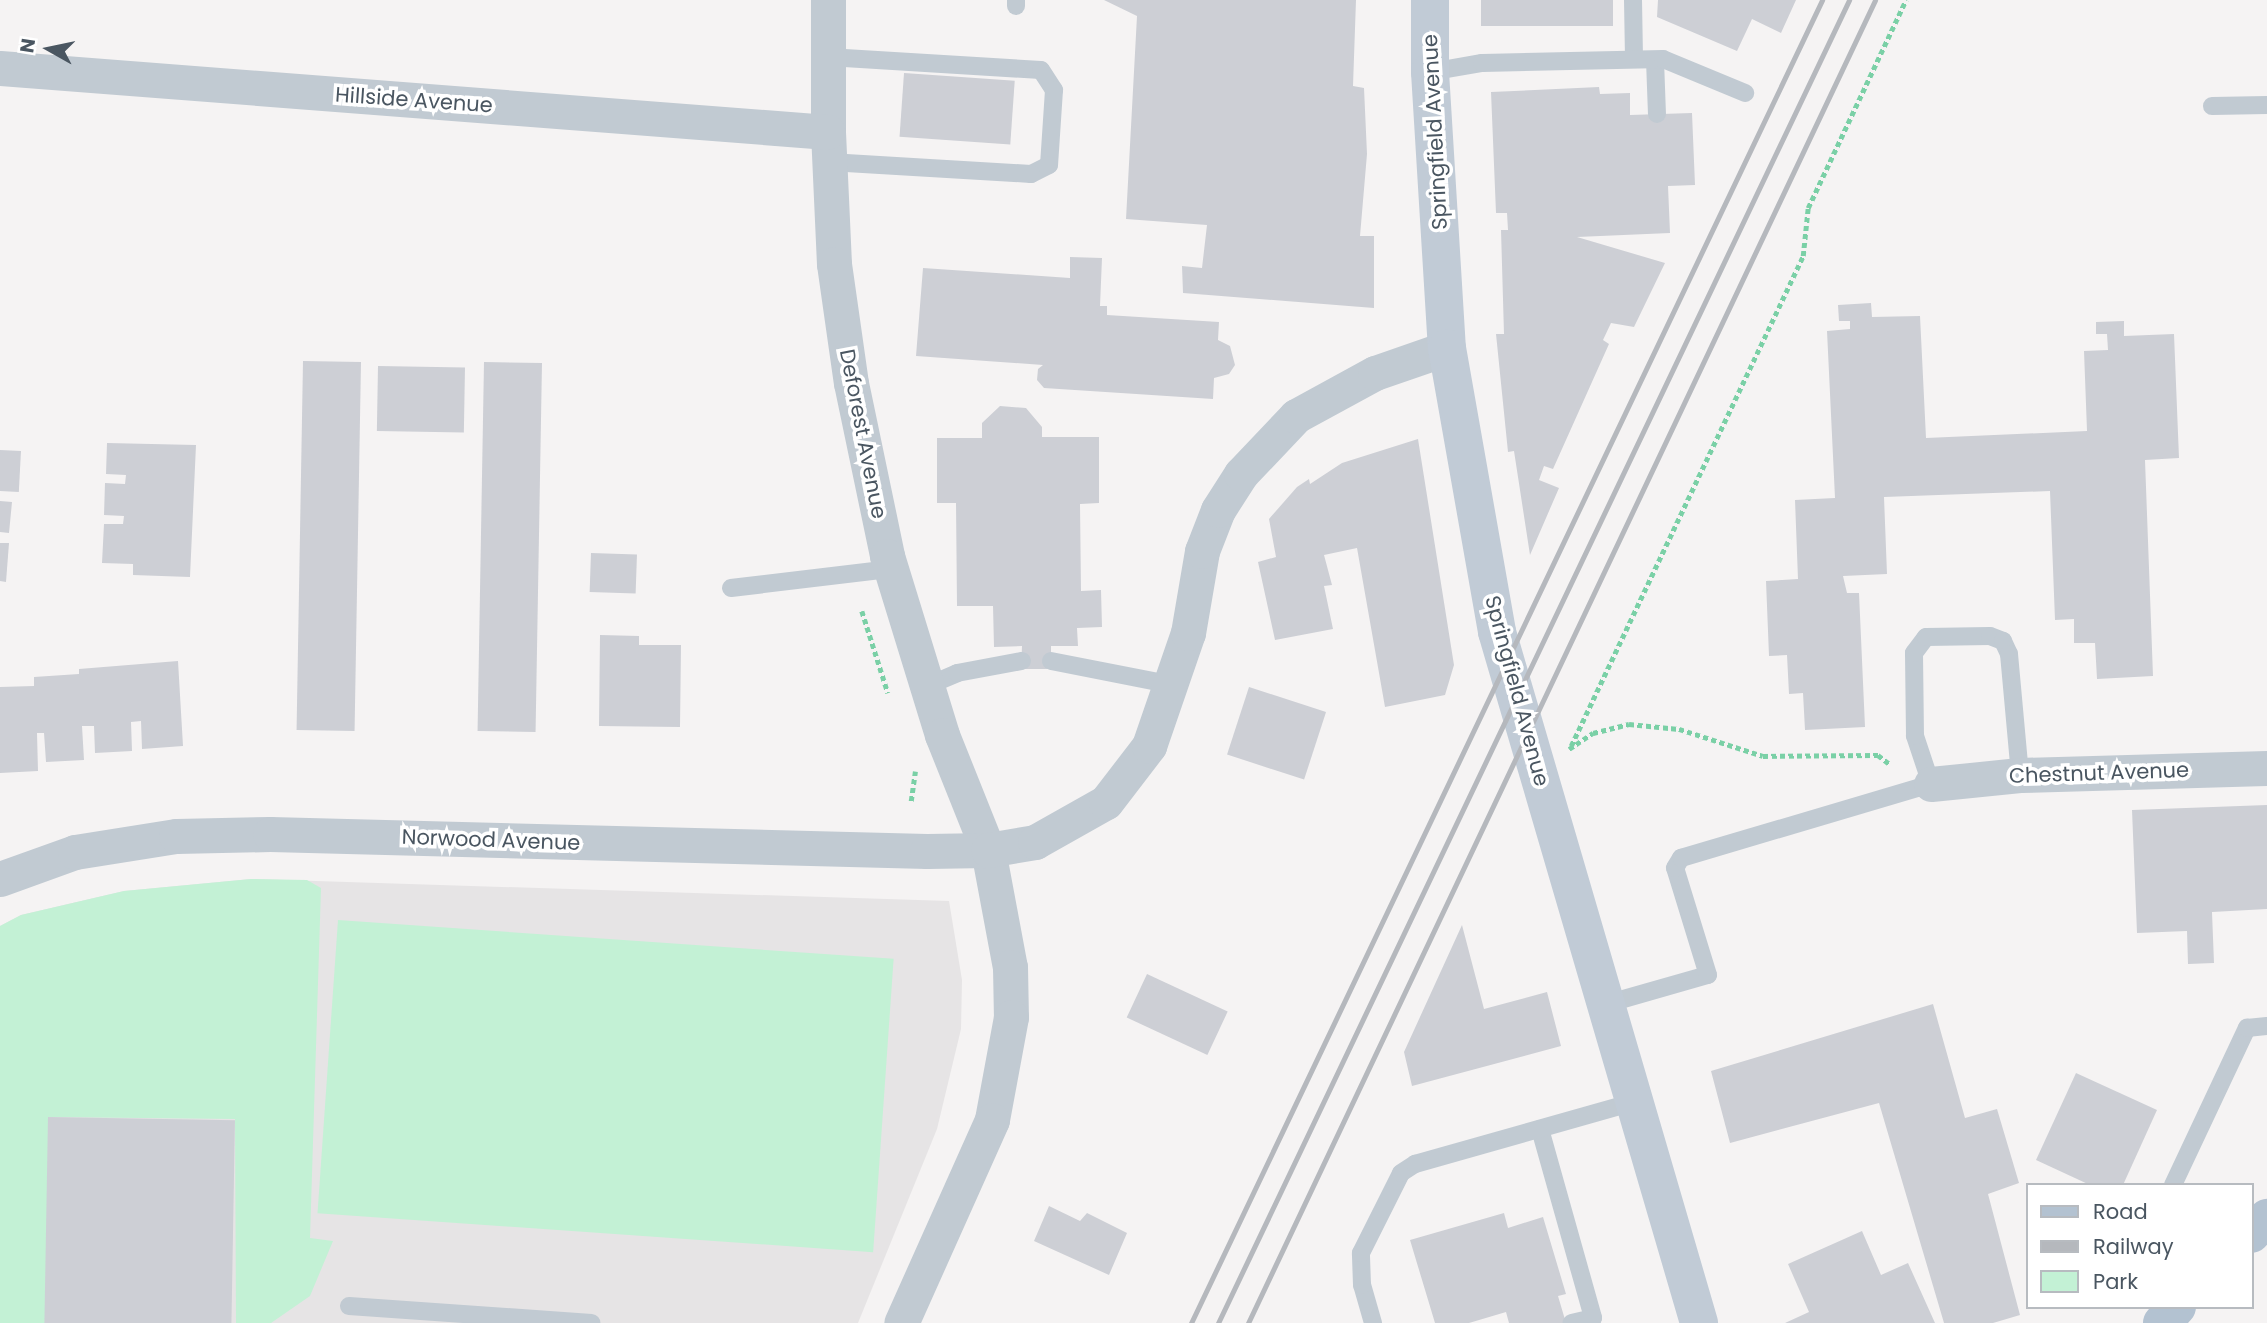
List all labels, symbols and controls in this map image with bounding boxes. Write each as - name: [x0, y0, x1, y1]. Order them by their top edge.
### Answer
- north arrow: [14, 14, 84, 84]
- street label: Springfield Avenue: [1417, 33, 1453, 231]
- text: N: [13, 36, 42, 55]
- street label: Hillside Avenue: [334, 82, 494, 118]
- street label: Deforest Avenue: [834, 347, 892, 521]
- street label: Springfield Avenue: [1479, 593, 1555, 789]
- street label: Chestnut Avenue: [2008, 757, 2190, 789]
- street label: Norwood Avenue: [401, 824, 581, 856]
- legend: [2025, 1183, 2253, 1309]
- text: Road: [2093, 1197, 2148, 1226]
- text: Railway: [2093, 1232, 2174, 1261]
- text: Park: [2093, 1267, 2138, 1296]

